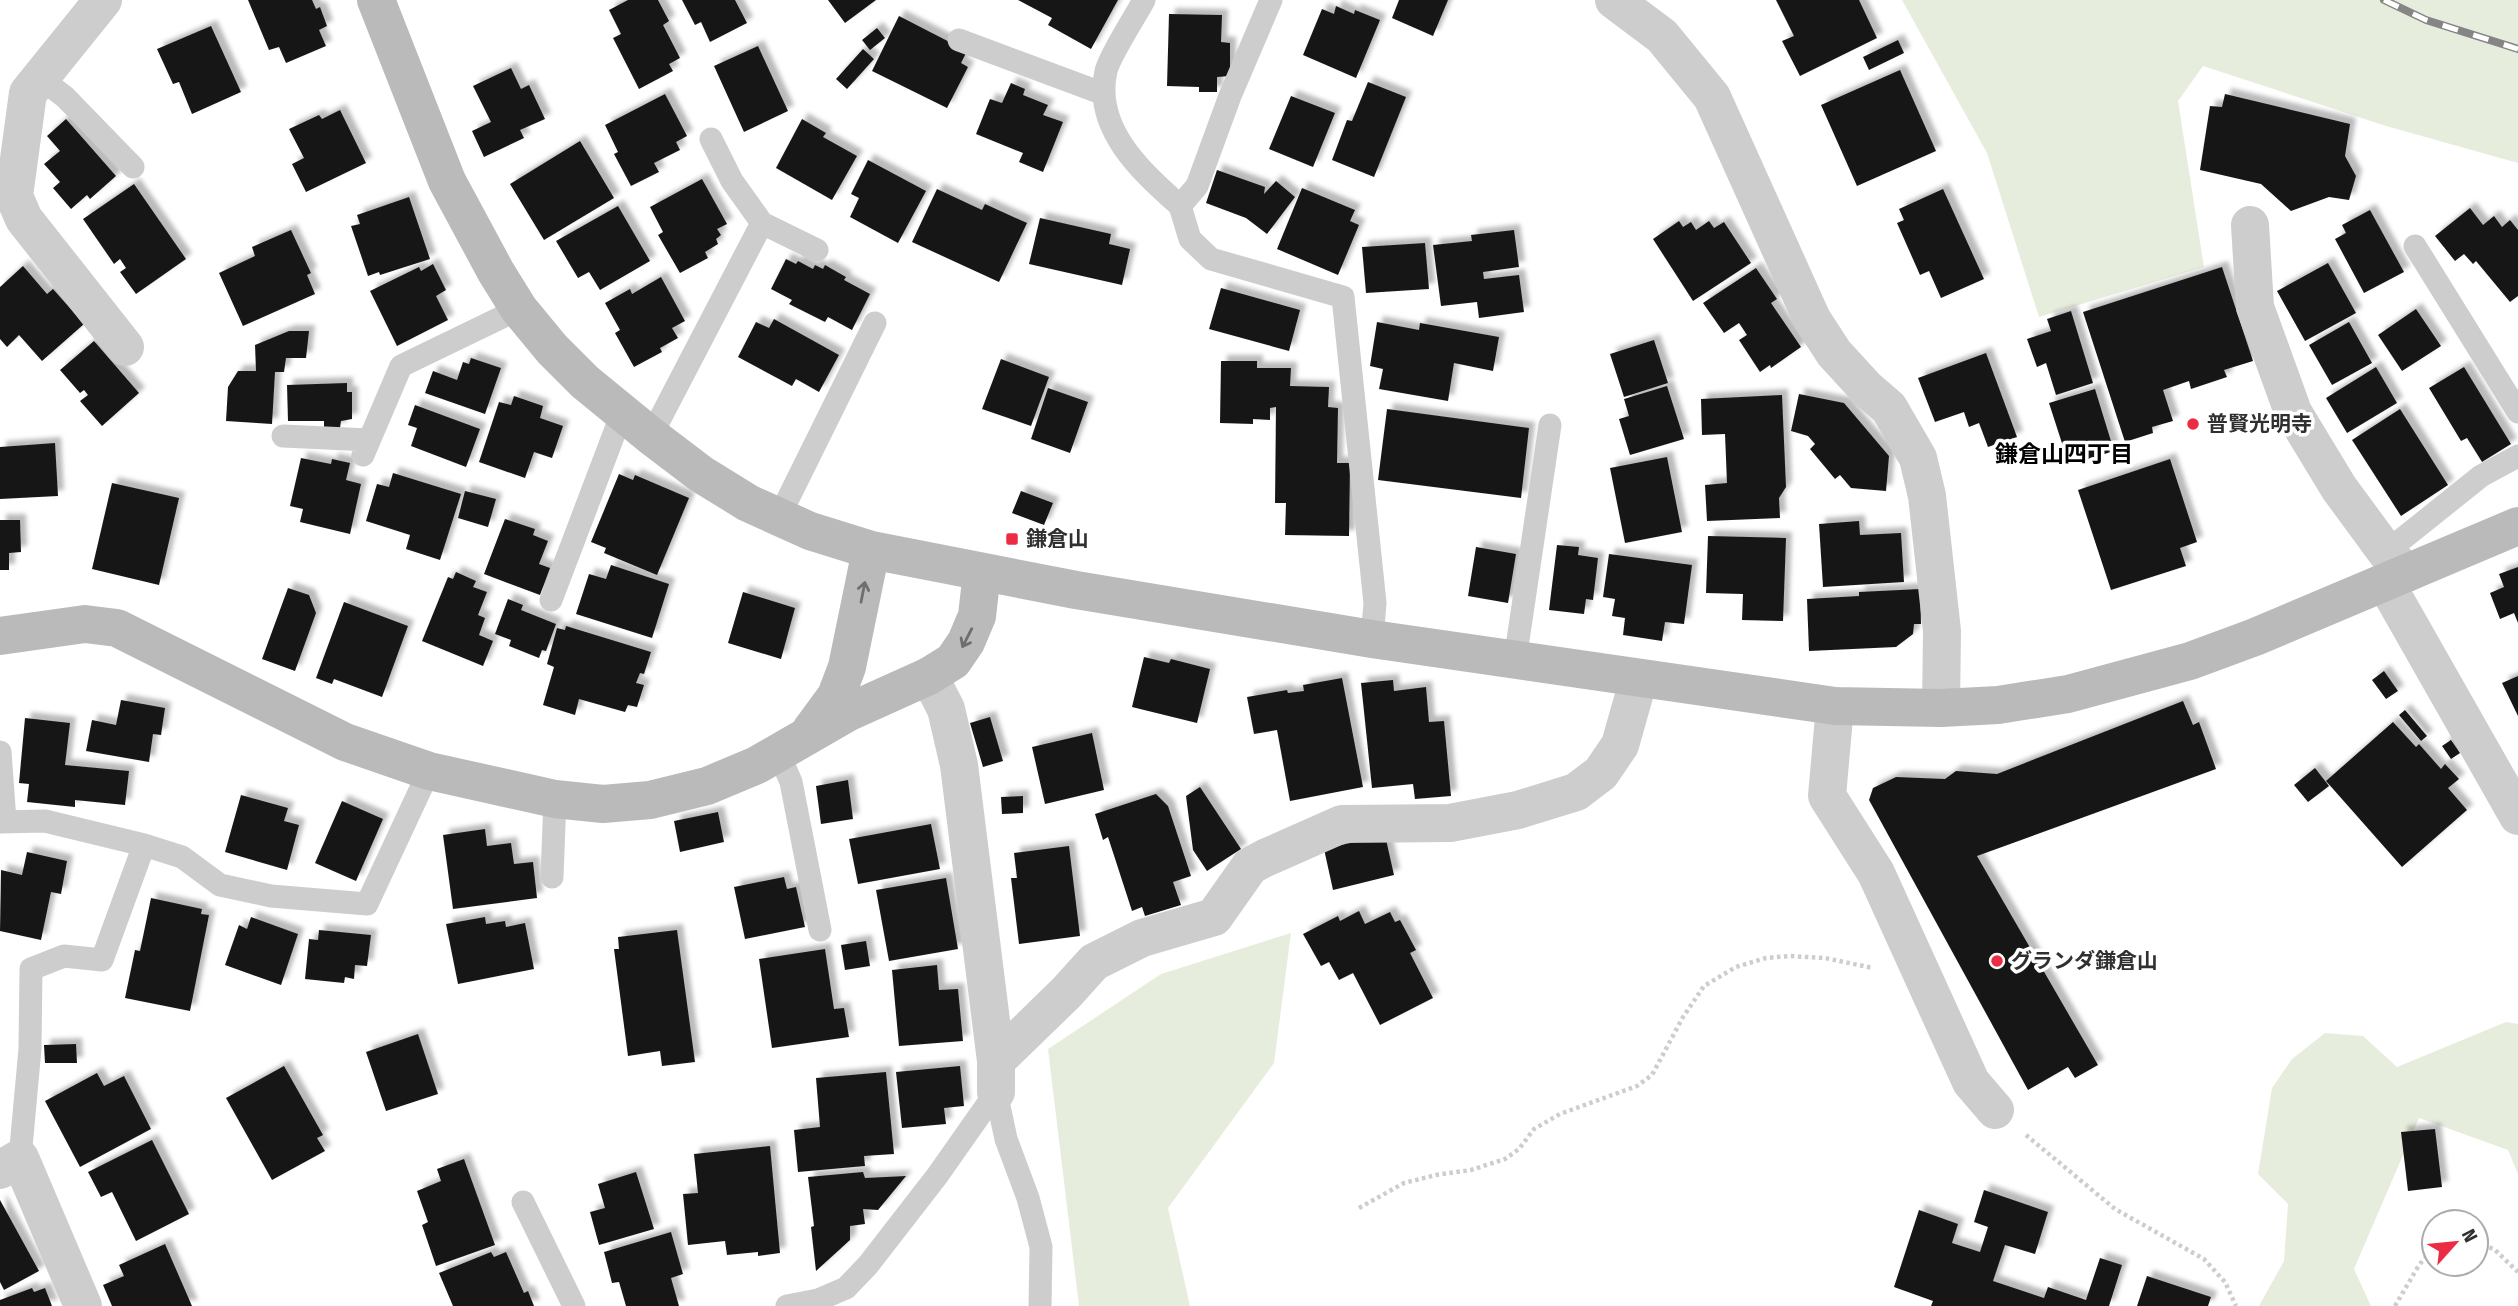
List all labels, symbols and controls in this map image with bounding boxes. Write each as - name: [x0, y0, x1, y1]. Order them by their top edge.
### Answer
- place label: 普賢光明寺: [2207, 411, 2312, 437]
- marker: 普賢光明寺: [2185, 416, 2201, 432]
- district label: 鎌倉山四丁目: [1995, 440, 2133, 468]
- place label: 鎌倉山: [1026, 526, 1089, 552]
- marker: 鎌倉山: [1004, 531, 1020, 547]
- one-way arrow: [857, 581, 870, 604]
- one-way arrow: [959, 627, 973, 647]
- place label: グランダ鎌倉山: [2011, 948, 2158, 974]
- marker: グランダ鎌倉山: [1989, 953, 2005, 969]
- north arrow: [2420, 1208, 2490, 1278]
- text: N: [2457, 1225, 2483, 1246]

